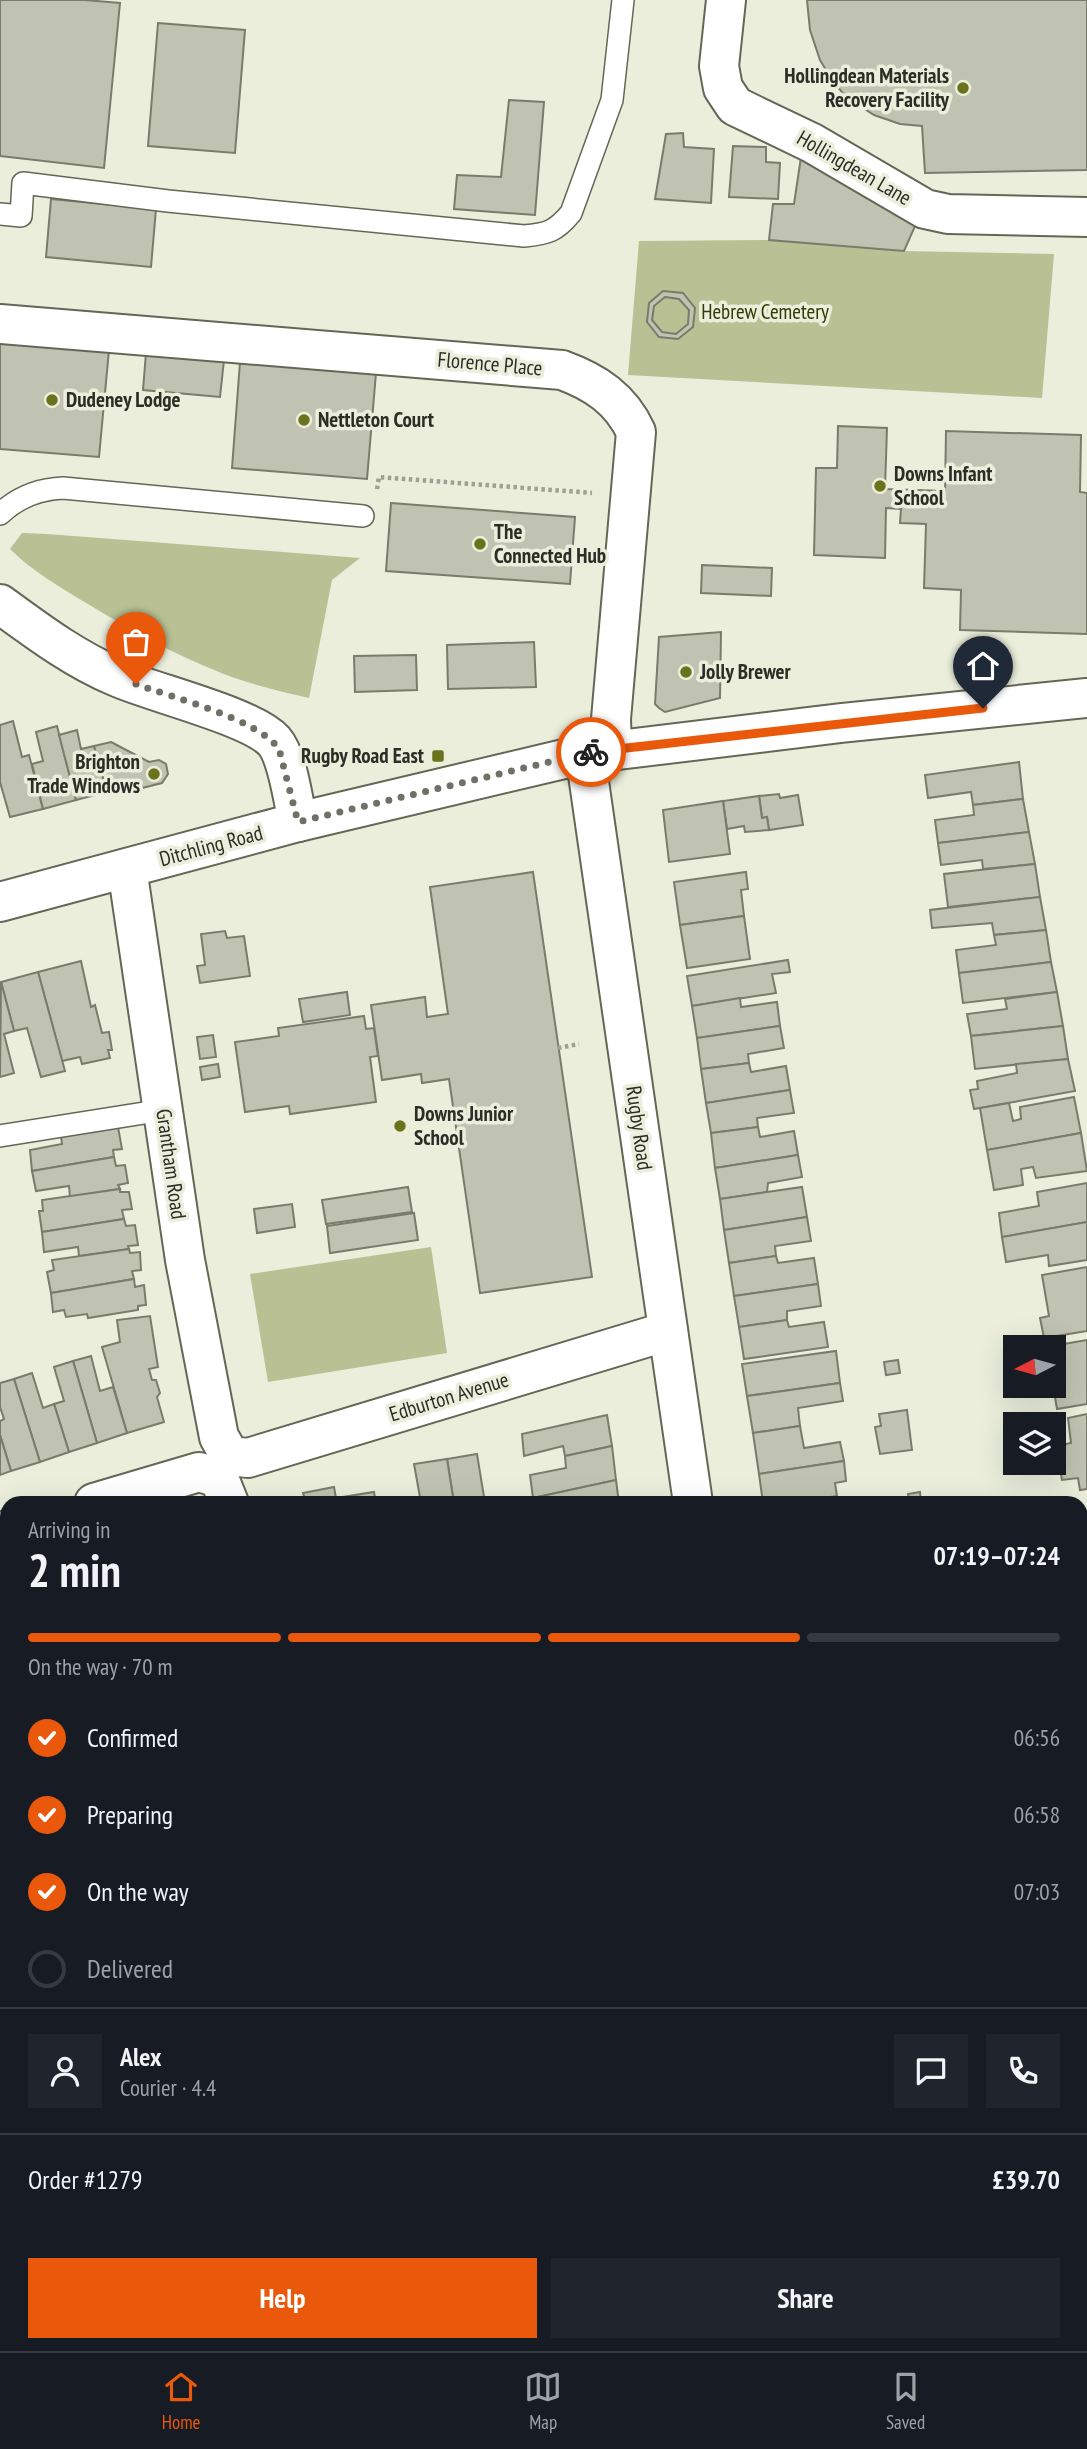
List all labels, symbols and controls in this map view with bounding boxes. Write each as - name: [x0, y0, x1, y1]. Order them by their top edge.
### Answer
- place label: Hollingdean Materials Recovery Facility: [784, 62, 950, 113]
- marker: Hollingdean Materials Recovery Facility: [955, 80, 971, 96]
- street label: Hollingdean Lane: [792, 124, 916, 211]
- park label: Hebrew Cemetery: [701, 298, 829, 325]
- street label: Florence Place: [437, 345, 544, 382]
- place label: Dudeney Lodge: [66, 386, 181, 413]
- marker: Dudeney Lodge: [44, 392, 60, 408]
- place label: Nettleton Court: [318, 406, 434, 433]
- marker: Nettleton Court: [296, 412, 312, 428]
- place label: Downs Infant School: [894, 460, 992, 511]
- marker: Downs Infant School: [872, 478, 888, 494]
- place label: The Connected Hub: [494, 518, 606, 569]
- marker: The Connected Hub: [472, 536, 488, 552]
- pin: [106, 612, 166, 684]
- icon: bag: [117, 623, 155, 661]
- pin: [953, 636, 1013, 708]
- icon: home: [964, 647, 1002, 685]
- place label: Jolly Brewer: [699, 658, 791, 685]
- marker: Jolly Brewer: [678, 664, 694, 680]
- courier: [556, 717, 626, 787]
- icon: bike: [572, 733, 610, 771]
- place label: Rugby Road East: [301, 742, 424, 769]
- place label: Brighton Trade Windows: [27, 748, 140, 799]
- marker: Rugby Road East: [430, 748, 446, 764]
- marker: Brighton Trade Windows: [146, 766, 162, 782]
- street label: Ditchling Road: [156, 819, 266, 872]
- street label: Rugby Road: [620, 1084, 659, 1172]
- place label: Downs Junior School: [414, 1100, 514, 1151]
- street label: Grantham Road: [150, 1107, 193, 1221]
- marker: Downs Junior School: [392, 1118, 408, 1134]
- north arrow: [1003, 1335, 1066, 1398]
- map controls: [1003, 1335, 1066, 1475]
- street label: Edburton Avenue: [386, 1366, 512, 1427]
- button: layers: [1003, 1412, 1066, 1475]
- text: Arriving in: [28, 1515, 110, 1544]
- text: 07:19–07:24: [933, 1539, 1060, 1572]
- text: 2 min: [28, 1540, 121, 1600]
- text: On the way · 70 m: [28, 1652, 172, 1681]
- icon: check: [28, 1719, 66, 1757]
- text: Confirmed: [87, 1721, 178, 1754]
- text: 06:56: [1014, 1723, 1060, 1752]
- icon: check: [28, 1796, 66, 1834]
- text: Preparing: [87, 1798, 173, 1831]
- text: 06:58: [1014, 1800, 1060, 1829]
- icon: check: [28, 1873, 66, 1911]
- text: On the way: [87, 1875, 189, 1908]
- text: 07:03: [1014, 1877, 1060, 1906]
- text: Delivered: [87, 1952, 173, 1985]
- button: person: [28, 2034, 102, 2108]
- button: chat: [894, 2034, 968, 2108]
- button: phone: [986, 2034, 1060, 2108]
- text: Alex: [120, 2040, 161, 2073]
- text: Courier · 4.4: [120, 2073, 216, 2102]
- text: Order #1279: [28, 2163, 143, 2196]
- text: £39.70: [992, 2163, 1060, 2196]
- button: Help: [28, 2258, 537, 2338]
- button: Share: [551, 2258, 1060, 2338]
- tab: Home: [162, 2368, 200, 2434]
- tab: Map: [524, 2368, 562, 2434]
- tab: Saved: [886, 2368, 925, 2434]

